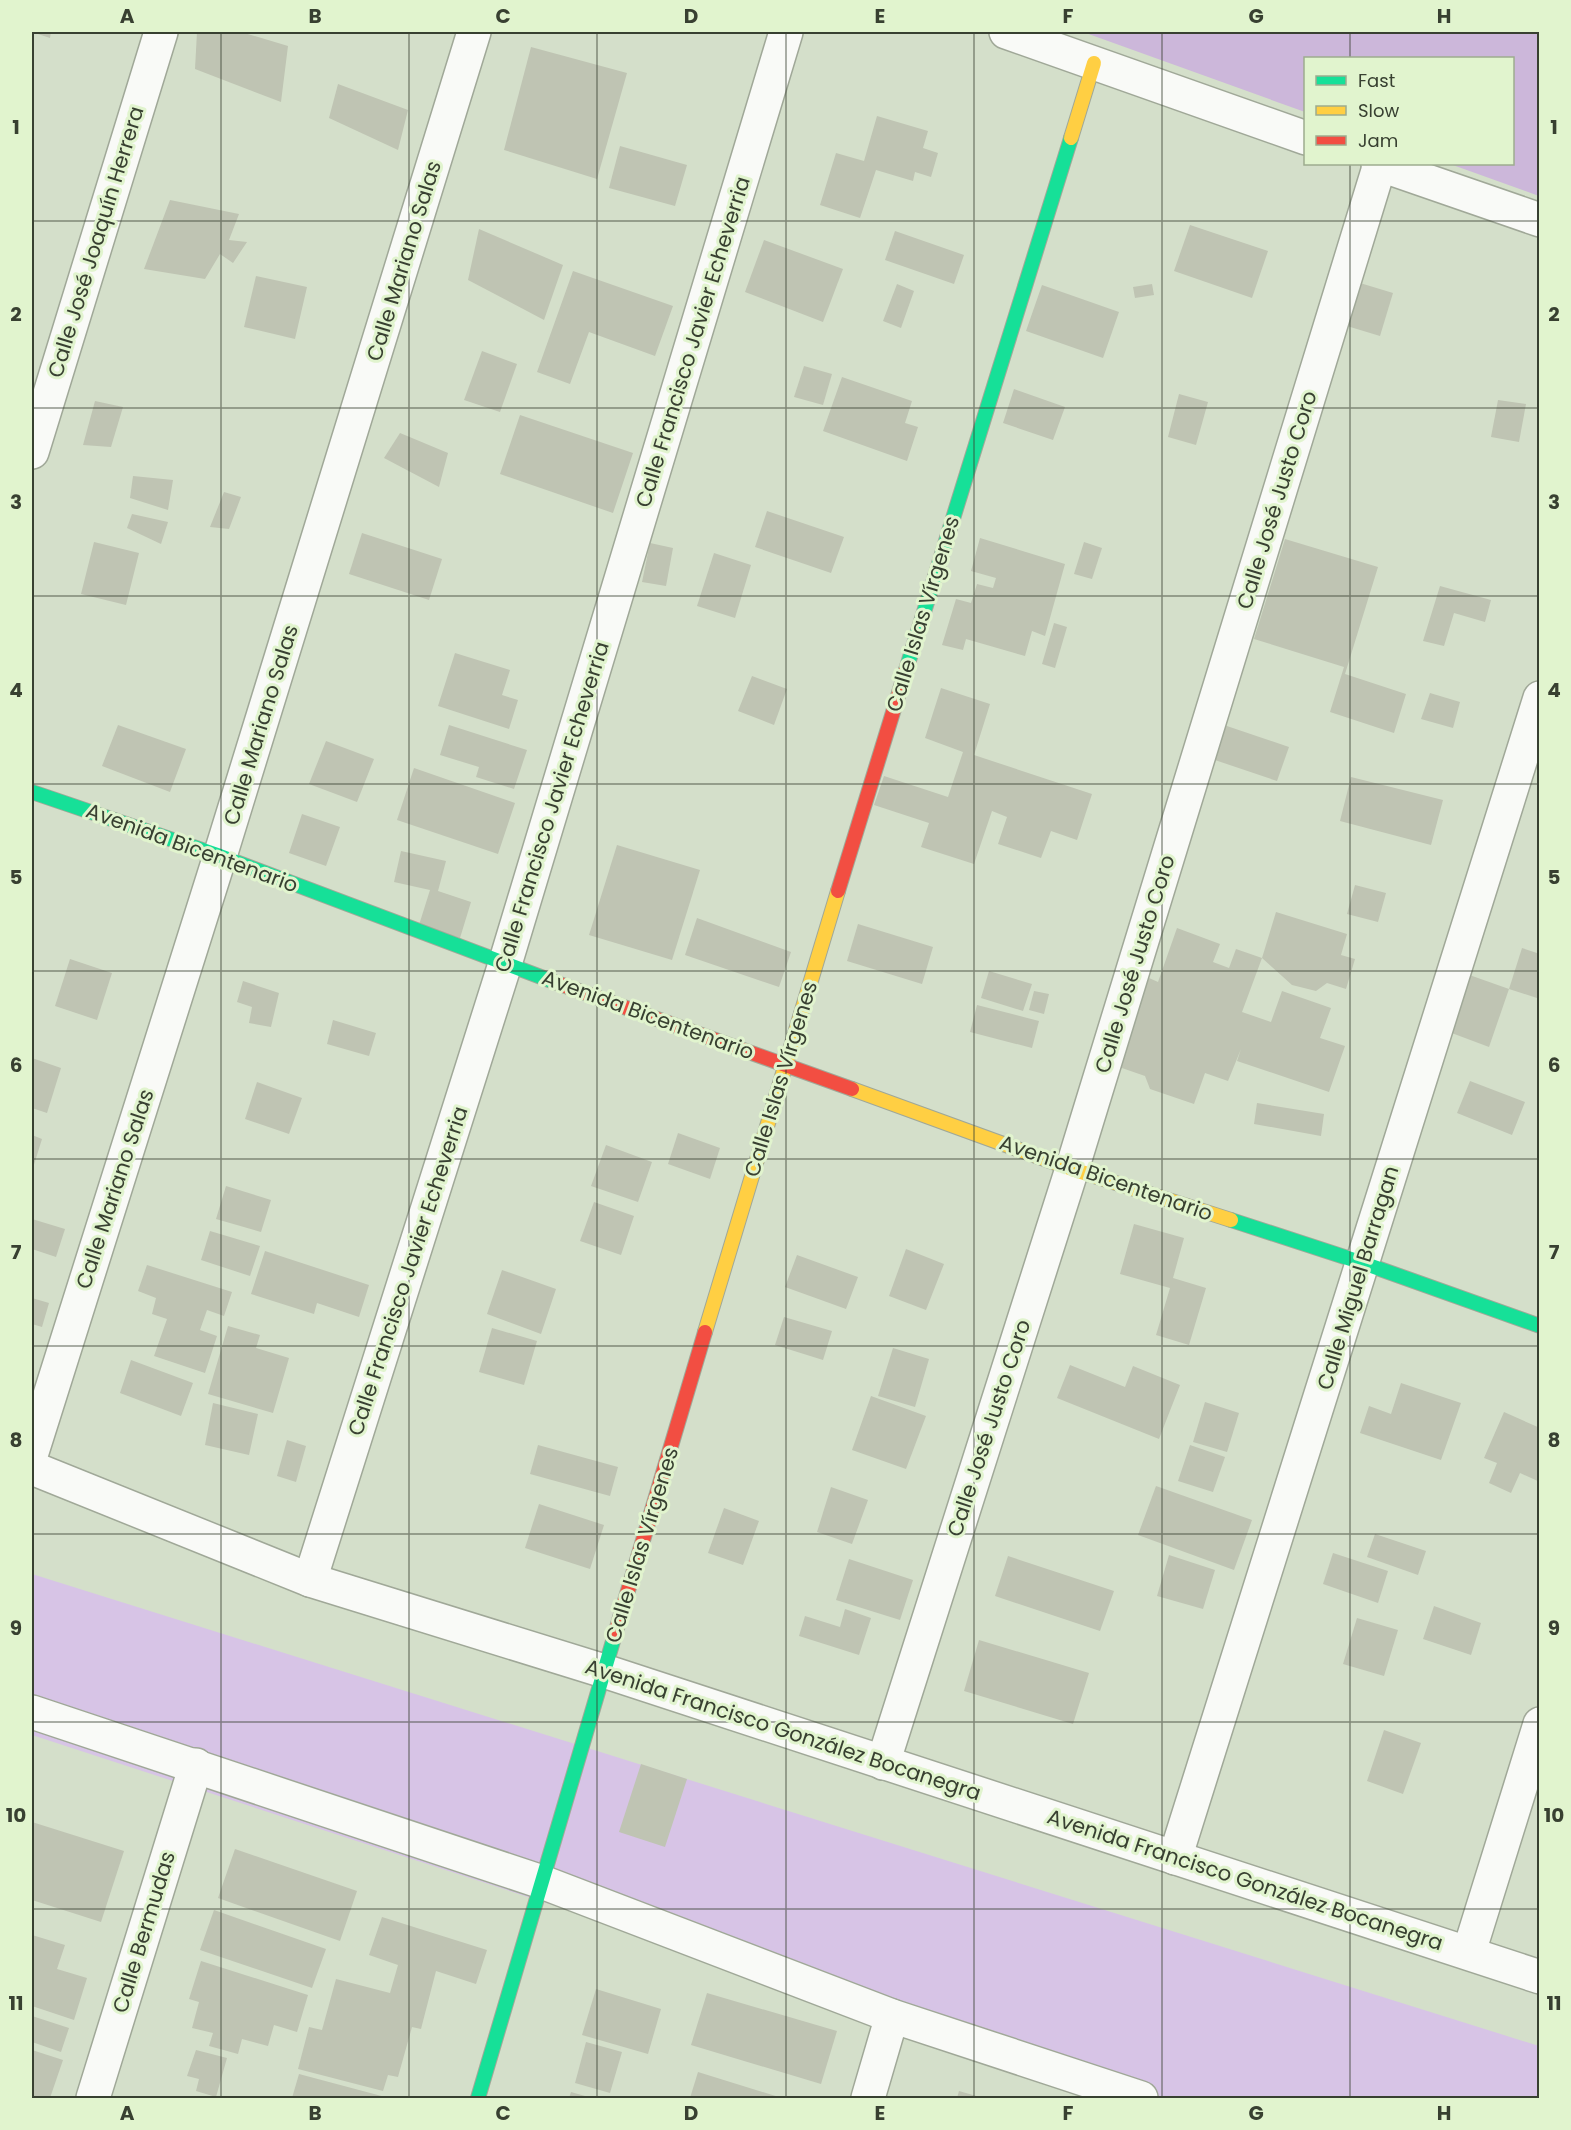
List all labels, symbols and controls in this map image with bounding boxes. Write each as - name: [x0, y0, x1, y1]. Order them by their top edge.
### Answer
- text: A: [120, 2, 135, 30]
- text: B: [308, 2, 322, 30]
- text: C: [495, 2, 511, 30]
- text: D: [684, 2, 698, 30]
- text: E: [875, 2, 885, 30]
- text: F: [1063, 2, 1074, 30]
- text: G: [1248, 2, 1264, 30]
- text: H: [1437, 2, 1451, 30]
- legend: [1304, 57, 1514, 165]
- text: Fast: [1358, 68, 1395, 93]
- text: Slow: [1358, 98, 1400, 123]
- street label: Calle José Joaquín Herrera: [40, 103, 151, 381]
- text: 1: [12, 113, 20, 141]
- text: 1: [1550, 113, 1558, 141]
- text: Jam: [1358, 128, 1398, 153]
- street label: Calle Mariano Salas: [359, 157, 448, 365]
- street label: Calle Francisco Javier Echeverria: [628, 173, 757, 511]
- text: 2: [10, 300, 22, 328]
- text: 2: [1548, 300, 1560, 328]
- street label: Calle José Justo Coro: [1230, 387, 1324, 612]
- text: 3: [10, 488, 22, 516]
- text: 3: [1548, 488, 1560, 516]
- street label: Calle Islas Vírgenes: [879, 512, 966, 715]
- street label: Calle Mariano Salas: [216, 621, 305, 829]
- street label: Calle Francisco Javier Echeverria: [487, 638, 616, 976]
- text: 4: [9, 676, 23, 704]
- text: 4: [1547, 676, 1561, 704]
- street label: Avenida Bicentenario: [82, 796, 302, 899]
- street label: Calle José Justo Coro: [1088, 851, 1182, 1076]
- text: 5: [10, 863, 23, 891]
- text: 5: [1548, 863, 1561, 891]
- street label: Avenida Bicentenario: [538, 963, 758, 1066]
- street label: Calle Islas Vírgenes: [737, 977, 824, 1180]
- text: 6: [10, 1051, 22, 1079]
- text: 6: [1548, 1051, 1560, 1079]
- street label: Calle Mariano Salas: [69, 1085, 160, 1292]
- street label: Calle Francisco Javier Echeverria: [340, 1102, 475, 1439]
- street label: Avenida Bicentenario: [996, 1127, 1217, 1228]
- street label: Calle Miguel Barragan: [1310, 1162, 1405, 1393]
- text: 7: [11, 1238, 22, 1266]
- text: 7: [1549, 1238, 1560, 1266]
- street label: Calle José Justo Coro: [940, 1316, 1037, 1540]
- text: 8: [10, 1426, 22, 1454]
- text: 8: [1548, 1426, 1560, 1454]
- street label: Calle Islas Vírgenes: [598, 1443, 685, 1646]
- text: 9: [10, 1614, 22, 1642]
- text: 9: [1548, 1614, 1560, 1642]
- street label: Avenida Francisco González Bocanegra: [582, 1652, 985, 1807]
- text: 10: [6, 1801, 26, 1829]
- text: 10: [1544, 1801, 1564, 1829]
- street label: Avenida Francisco González Bocanegra: [1044, 1802, 1447, 1957]
- street label: Calle Bermudas: [105, 1848, 182, 2016]
- text: 11: [8, 1989, 24, 2017]
- text: 11: [1546, 1989, 1562, 2017]
- text: A: [120, 2099, 135, 2127]
- text: B: [308, 2099, 322, 2127]
- text: C: [495, 2099, 511, 2127]
- text: D: [684, 2099, 698, 2127]
- text: E: [875, 2099, 885, 2127]
- text: F: [1063, 2099, 1074, 2127]
- text: G: [1248, 2099, 1264, 2127]
- text: H: [1437, 2099, 1451, 2127]

